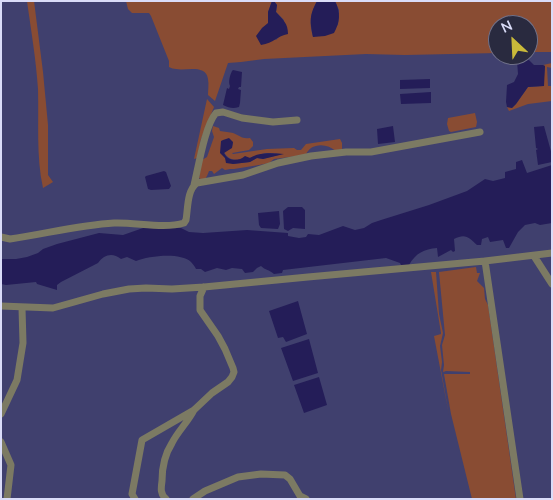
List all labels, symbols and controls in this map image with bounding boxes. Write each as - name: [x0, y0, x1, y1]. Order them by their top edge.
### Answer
- north arrow: [488, 15, 538, 65]
- text: N: [498, 16, 516, 38]

